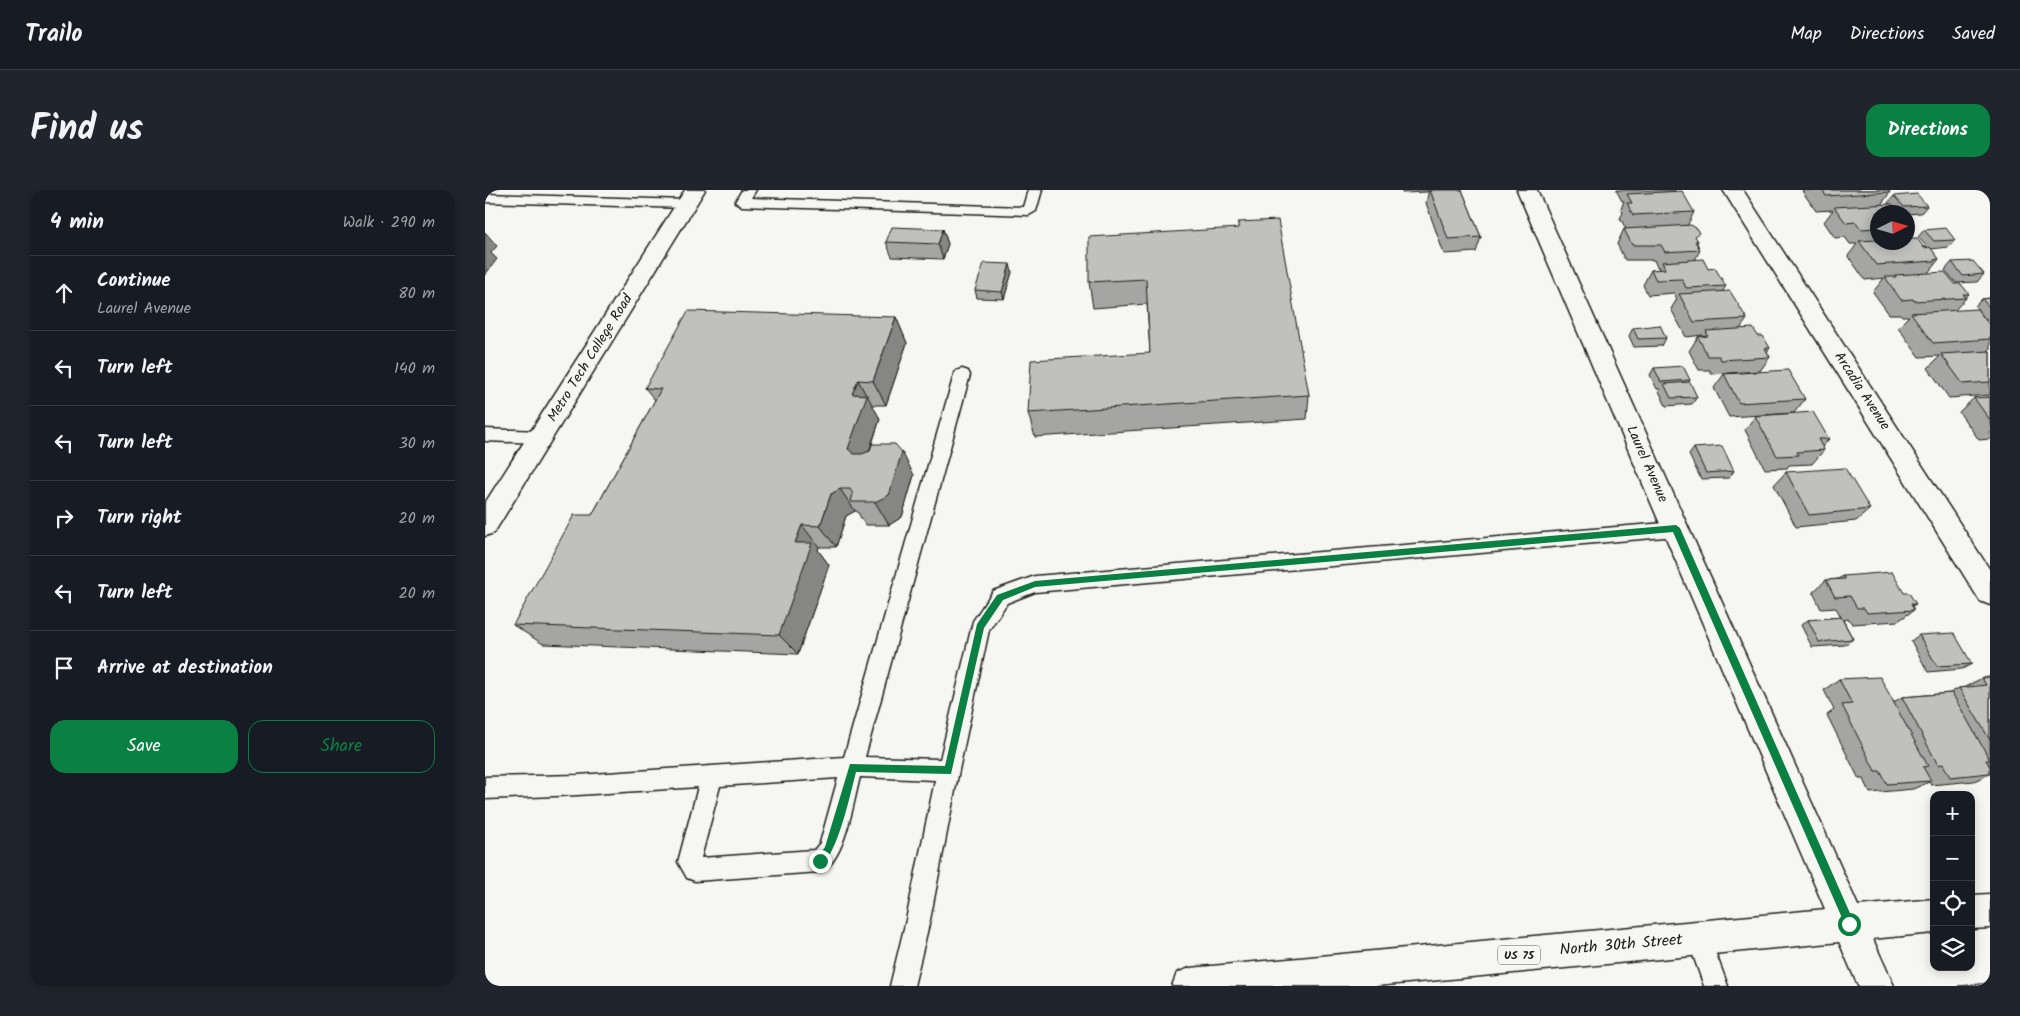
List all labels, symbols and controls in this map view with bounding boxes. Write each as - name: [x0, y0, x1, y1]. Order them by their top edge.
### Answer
- text: Trailo: [25, 15, 83, 54]
- text: Map: [1790, 20, 1822, 49]
- text: Directions: [1850, 20, 1924, 49]
- text: Saved: [1952, 20, 1995, 49]
- text: Find us: [30, 102, 143, 158]
- button: Directions: [1866, 104, 1990, 157]
- north arrow: [1870, 205, 1915, 250]
- text: 4 min: [50, 206, 104, 239]
- text: Walk · 290 m: [343, 210, 435, 235]
- text: Continue: [97, 266, 170, 296]
- icon: ahead: [50, 279, 78, 307]
- text: 80 m: [398, 281, 435, 306]
- street label: Metro Tech College Road: [542, 289, 639, 426]
- text: Laurel Avenue: [97, 296, 191, 321]
- street label: Arcadia Avenue: [1828, 347, 1896, 435]
- text: Turn left: [97, 353, 172, 383]
- icon: left: [50, 354, 78, 382]
- text: 140 m: [394, 356, 435, 381]
- street label: Laurel Avenue: [1620, 422, 1674, 507]
- text: Turn left: [97, 428, 172, 458]
- icon: left: [50, 429, 78, 457]
- text: 30 m: [399, 431, 435, 456]
- text: Turn right: [97, 503, 182, 533]
- icon: right: [50, 504, 78, 532]
- text: 20 m: [399, 506, 435, 531]
- text: Turn left: [97, 578, 172, 608]
- icon: left: [50, 579, 78, 607]
- text: 20 m: [399, 581, 435, 606]
- text: Arrive at destination: [97, 653, 273, 683]
- icon: arrive: [50, 654, 78, 682]
- button: Save: [50, 720, 238, 773]
- button: Share: [248, 720, 435, 773]
- map controls: [1930, 791, 1975, 971]
- button: +: [1930, 791, 1975, 836]
- button: −: [1930, 836, 1975, 881]
- route end: [809, 850, 832, 873]
- button: locate: [1930, 881, 1975, 926]
- route start: [1838, 913, 1861, 936]
- button: layers: [1930, 926, 1975, 971]
- street label: North 30th Street: [1558, 927, 1684, 963]
- road number: US 75: [1498, 946, 1540, 964]

